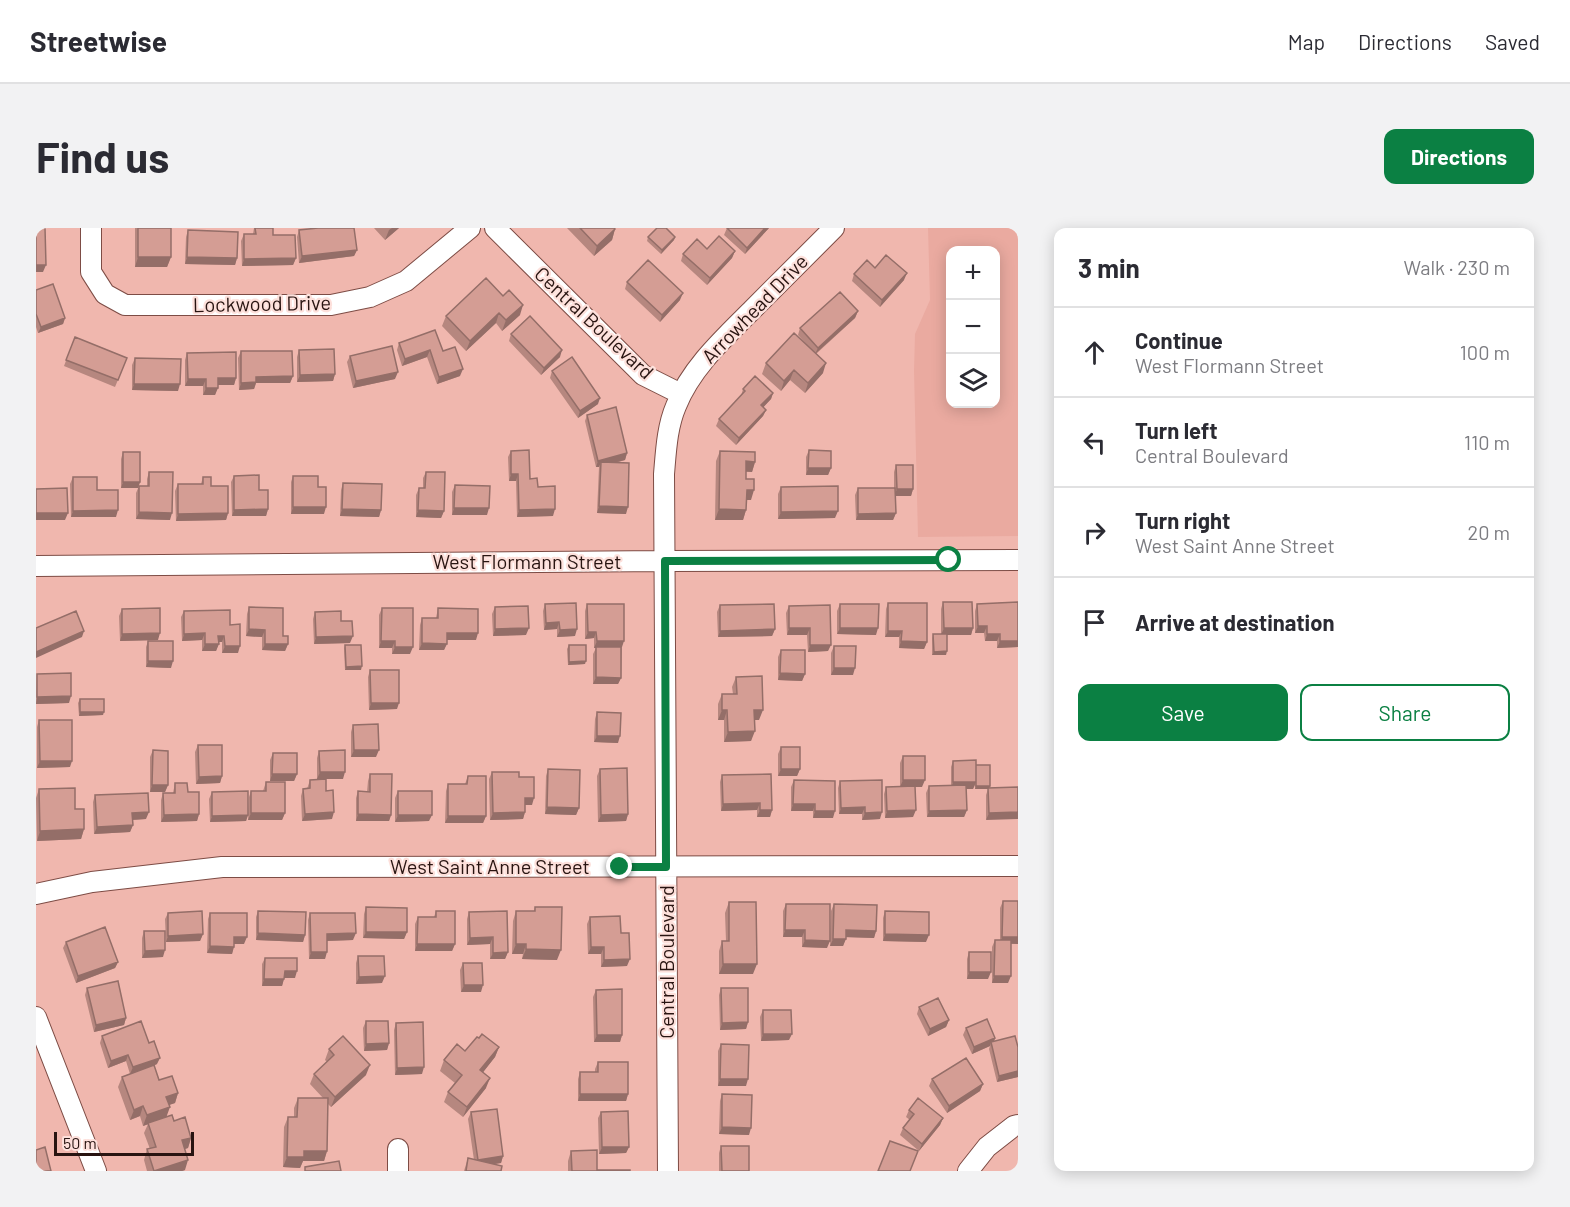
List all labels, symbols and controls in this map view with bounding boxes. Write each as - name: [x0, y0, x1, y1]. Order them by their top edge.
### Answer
- text: Streetwise: [30, 24, 167, 58]
- text: Map: [1288, 29, 1325, 54]
- text: Directions: [1358, 29, 1452, 54]
- text: Saved: [1485, 29, 1540, 54]
- button: Directions: [1384, 129, 1534, 184]
- text: Find us: [36, 131, 169, 181]
- map controls: [946, 246, 1000, 408]
- button: +: [946, 246, 1000, 300]
- street label: Arrowhead Drive: [696, 249, 812, 368]
- text: 3 min: [1078, 252, 1140, 283]
- text: Walk · 230 m: [1404, 255, 1510, 279]
- street label: Central Boulevard: [530, 261, 659, 383]
- street label: Lockwood Drive: [193, 290, 331, 316]
- button: −: [946, 300, 1000, 354]
- text: Continue: [1135, 327, 1223, 353]
- icon: ahead: [1078, 336, 1111, 369]
- text: 100 m: [1460, 340, 1510, 364]
- text: West Flormann Street: [1135, 353, 1324, 377]
- button: layers: [946, 354, 1000, 408]
- text: Turn left: [1135, 417, 1218, 443]
- icon: left: [1078, 426, 1111, 459]
- text: 110 m: [1464, 430, 1510, 454]
- text: Central Boulevard: [1135, 443, 1289, 467]
- text: Turn right: [1135, 507, 1230, 533]
- icon: right: [1078, 516, 1111, 549]
- text: 20 m: [1467, 520, 1510, 544]
- text: West Saint Anne Street: [1135, 533, 1335, 557]
- route start: [935, 546, 961, 572]
- street label: West Flormann Street: [433, 549, 622, 573]
- icon: arrive: [1078, 606, 1111, 639]
- text: Arrive at destination: [1135, 609, 1334, 635]
- button: Save: [1078, 684, 1288, 741]
- button: Share: [1300, 684, 1510, 741]
- route end: [606, 853, 632, 879]
- street label: West Saint Anne Street: [390, 854, 590, 878]
- street label: Central Boulevard: [654, 885, 678, 1039]
- scale bar: [54, 1129, 194, 1156]
- text: 50 m: [63, 1133, 97, 1152]

